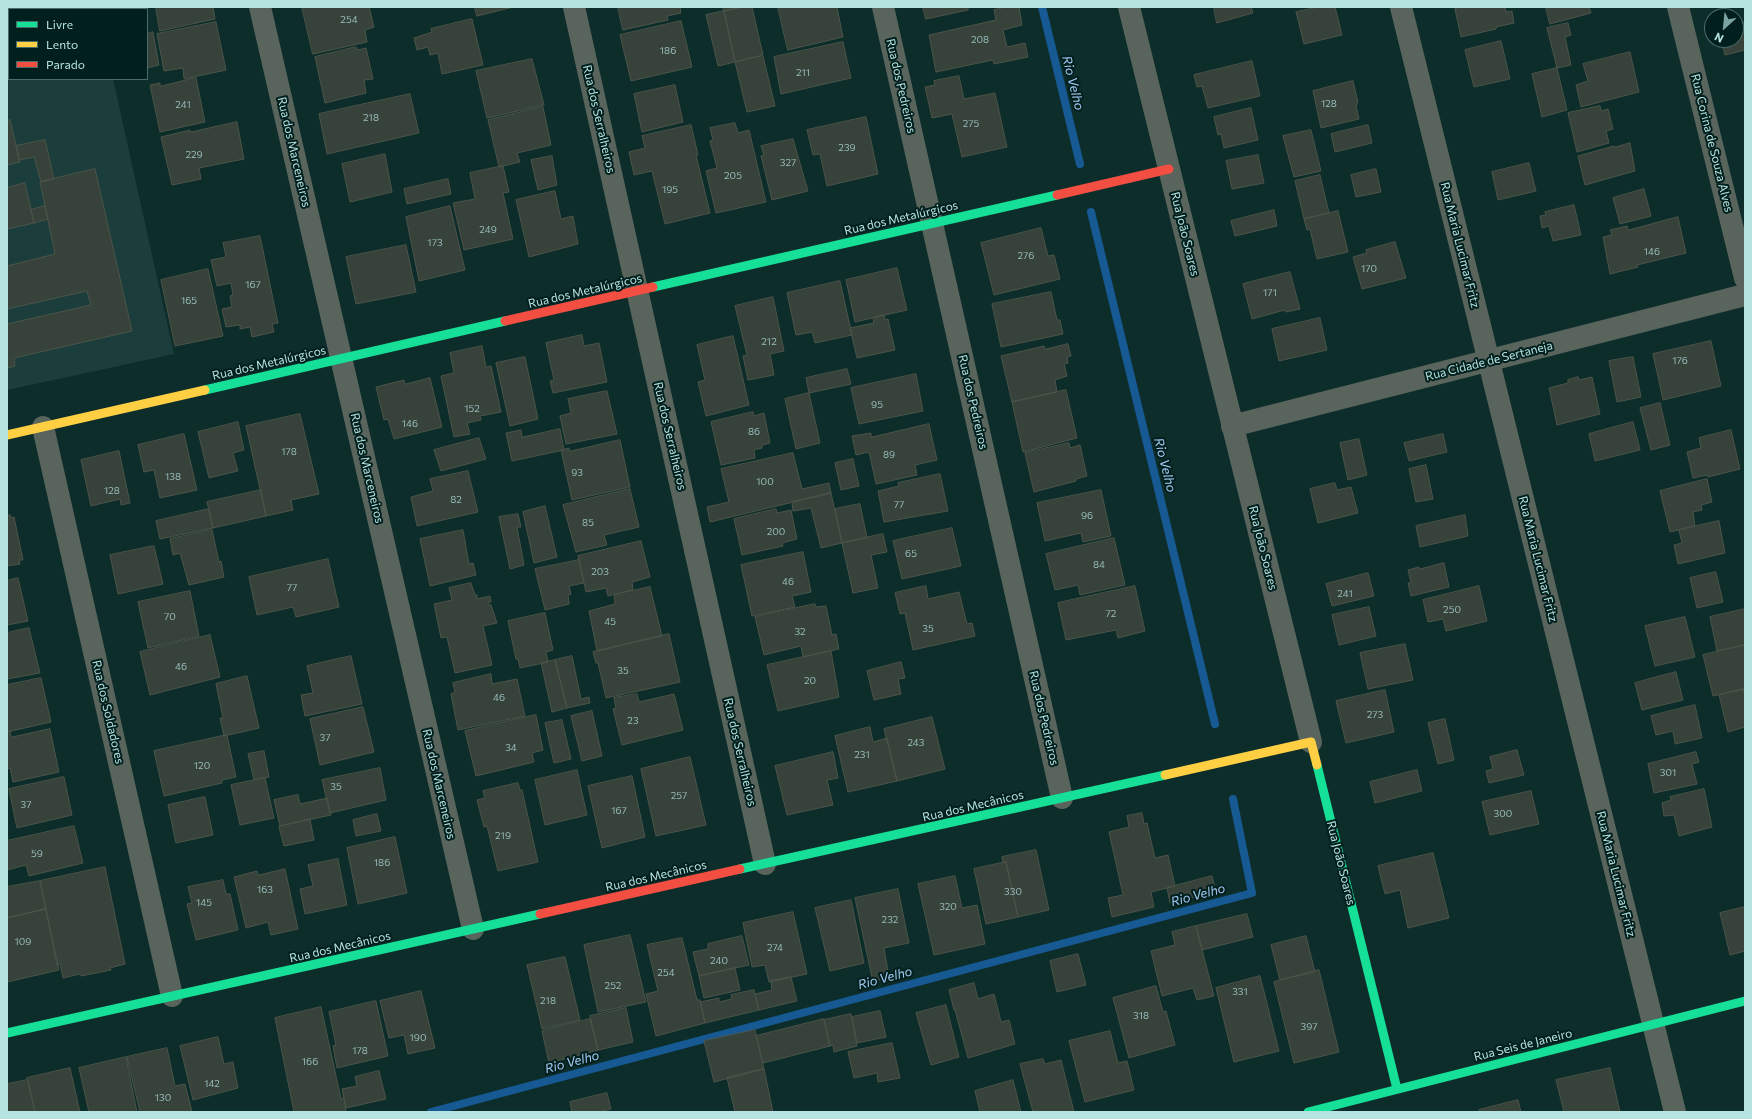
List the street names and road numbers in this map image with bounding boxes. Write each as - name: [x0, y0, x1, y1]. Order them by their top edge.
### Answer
- street label: Rua dos Pedreiros: [883, 37, 919, 135]
- street label: Rua dos Serralheiros: [580, 64, 618, 174]
- street label: Rua Corina de Souza Alves: [1688, 72, 1736, 214]
- street label: Rua dos Marceneiros: [274, 95, 314, 209]
- street label: Rua Maria Lucimar Fritz: [1437, 181, 1483, 309]
- street label: Rua João Soares: [1168, 190, 1202, 278]
- street label: Rua dos Metalúrgicos: [843, 198, 959, 238]
- street label: Rua dos Metalúrgicos: [527, 271, 643, 311]
- street label: Rua Cidade de Sertaneja: [1424, 338, 1554, 384]
- street label: Rua dos Metalúrgicos: [211, 343, 327, 383]
- street label: Rua dos Pedreiros: [955, 353, 991, 451]
- street label: Rua dos Serralheiros: [651, 381, 689, 491]
- street label: Rua dos Marceneiros: [347, 411, 387, 525]
- street label: Rua Maria Lucimar Fritz: [1515, 495, 1561, 623]
- street label: Rua João Soares: [1246, 504, 1280, 592]
- street label: Rua dos Soldadores: [89, 659, 127, 765]
- street label: Rua dos Pedreiros: [1026, 669, 1062, 767]
- street label: Rua dos Serralheiros: [721, 697, 759, 807]
- street label: Rua dos Marceneiros: [419, 727, 459, 841]
- street label: Rua dos Mecânicos: [921, 787, 1025, 825]
- street label: Rua Maria Lucimar Fritz: [1593, 810, 1639, 938]
- street label: Rua João Soares: [1324, 819, 1358, 907]
- street label: Rua dos Mecânicos: [604, 857, 708, 895]
- street label: Rua dos Mecânicos: [288, 928, 392, 966]
- street label: Rua Seis de Janeiro: [1472, 1026, 1574, 1064]

